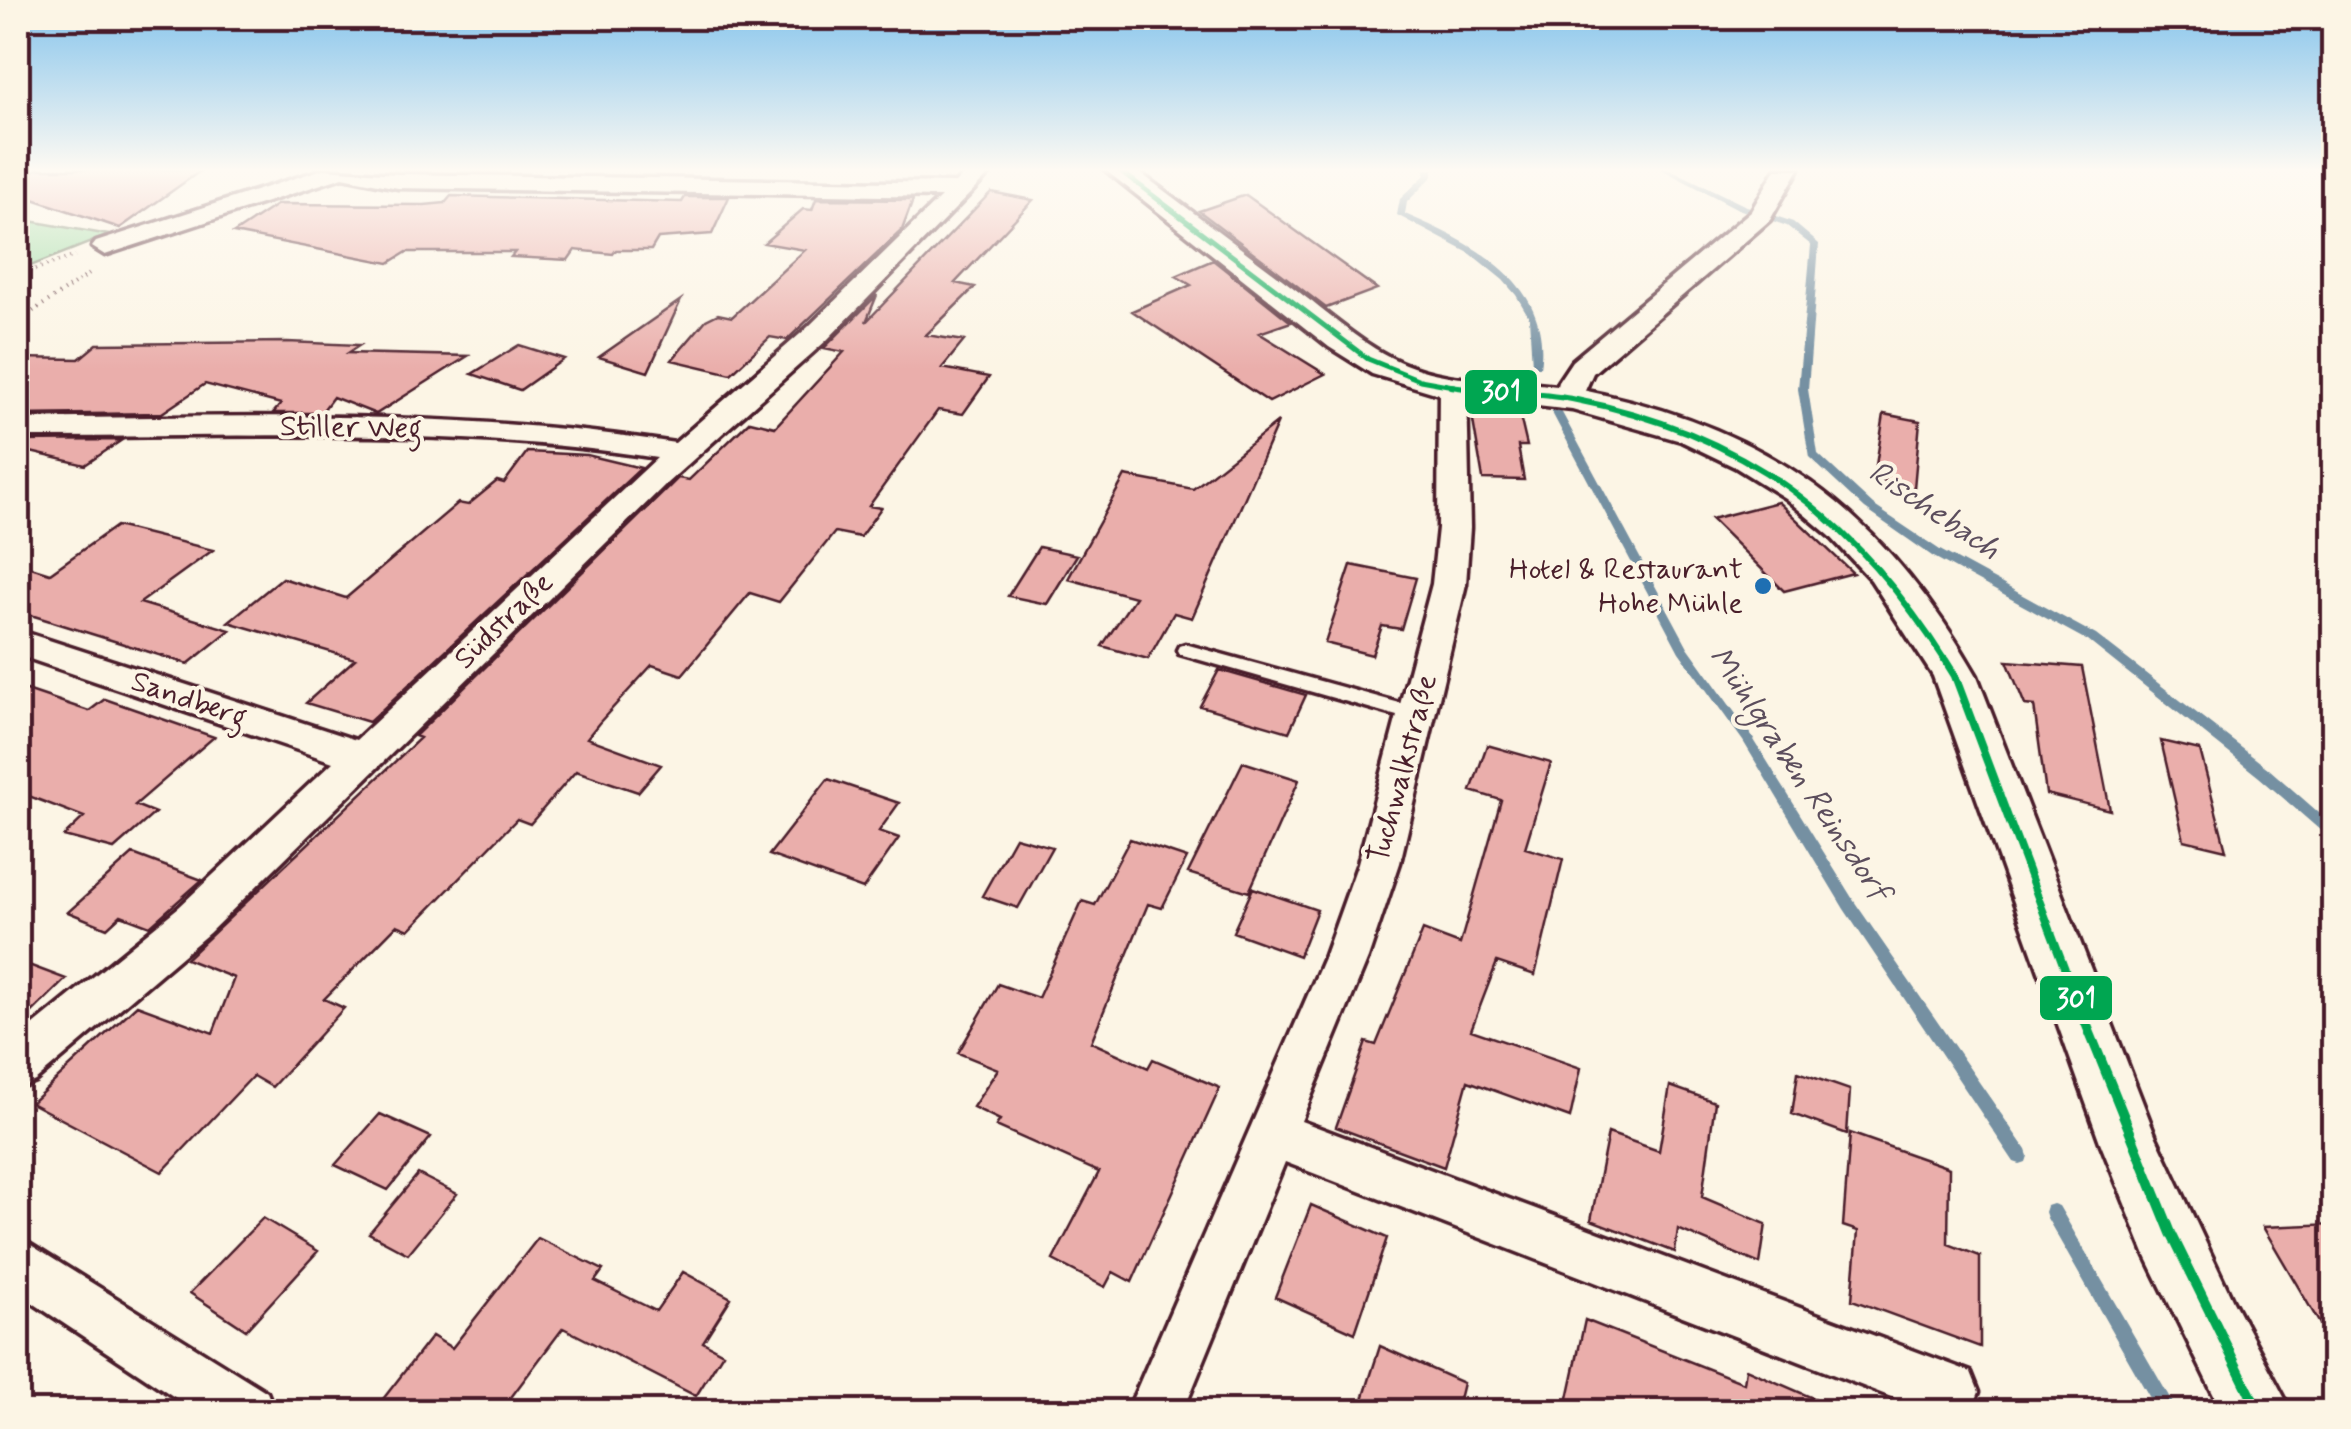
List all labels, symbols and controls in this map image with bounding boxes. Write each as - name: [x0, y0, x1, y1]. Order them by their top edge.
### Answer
- line badge: 301: [1463, 368, 1539, 416]
- text: 301: [1481, 375, 1521, 412]
- street label: Stiller Weg: [279, 407, 423, 452]
- water label: Rischebach: [1860, 452, 2008, 570]
- place label: Hotel & Restaurant Hohe Mühle: [1509, 550, 1743, 623]
- street label: Südstraße: [446, 564, 562, 678]
- marker: Hotel & Restaurant Hohe Mühle: [1752, 575, 1774, 597]
- water label: Mühlgraben Reinsdorf: [1696, 639, 1902, 915]
- street label: Sandberg: [125, 662, 252, 741]
- street label: Tuchwalkstraße: [1359, 670, 1447, 868]
- line badge: 301: [2038, 974, 2114, 1022]
- text: 301: [2056, 982, 2096, 1019]

